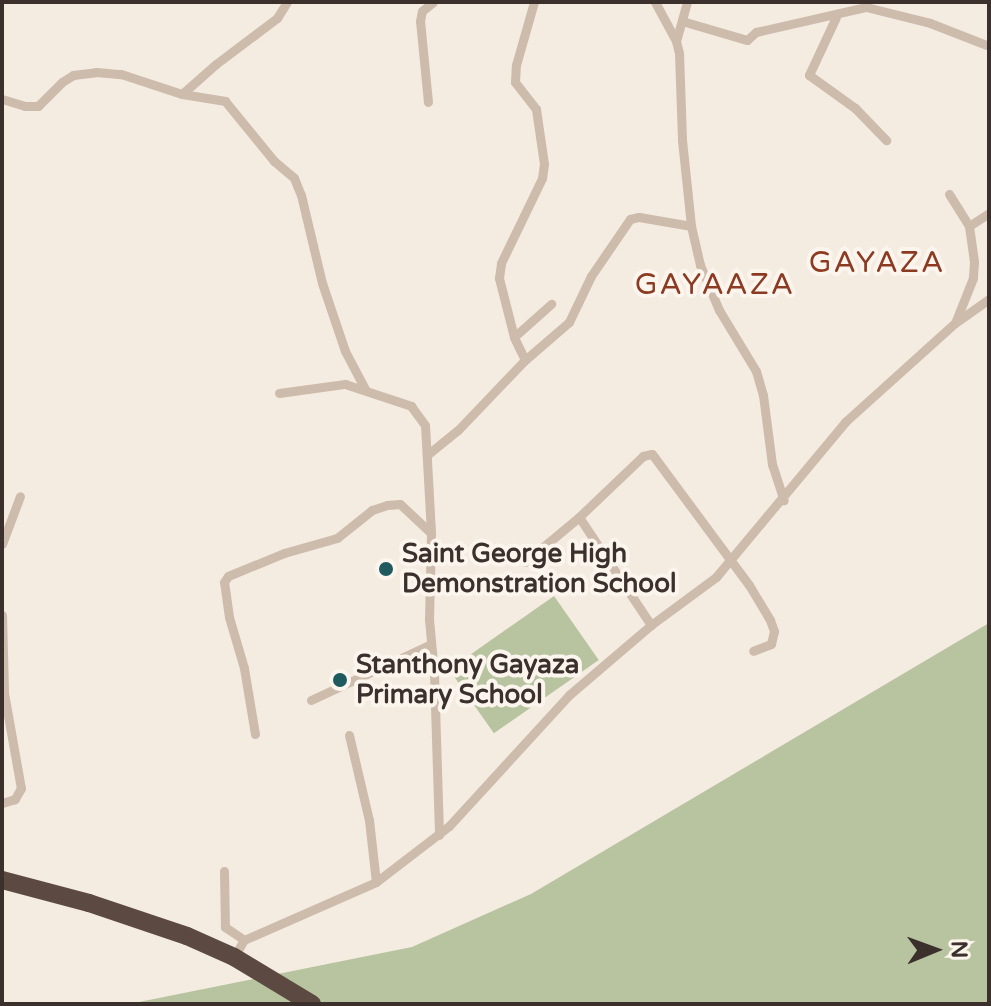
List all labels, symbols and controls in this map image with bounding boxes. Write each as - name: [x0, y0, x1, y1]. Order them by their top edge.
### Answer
- district label: GAYAZA: [809, 245, 945, 281]
- district label: GAYAAZA: [635, 267, 795, 303]
- place label: Saint George High Demonstration School: [402, 538, 676, 600]
- marker: Saint George High Demonstration School: [377, 560, 395, 578]
- place label: Stanthony Gayaza Primary School: [356, 649, 579, 710]
- marker: Stanthony Gayaza Primary School: [331, 671, 349, 689]
- north arrow: [895, 910, 975, 990]
- text: N: [946, 941, 972, 959]

